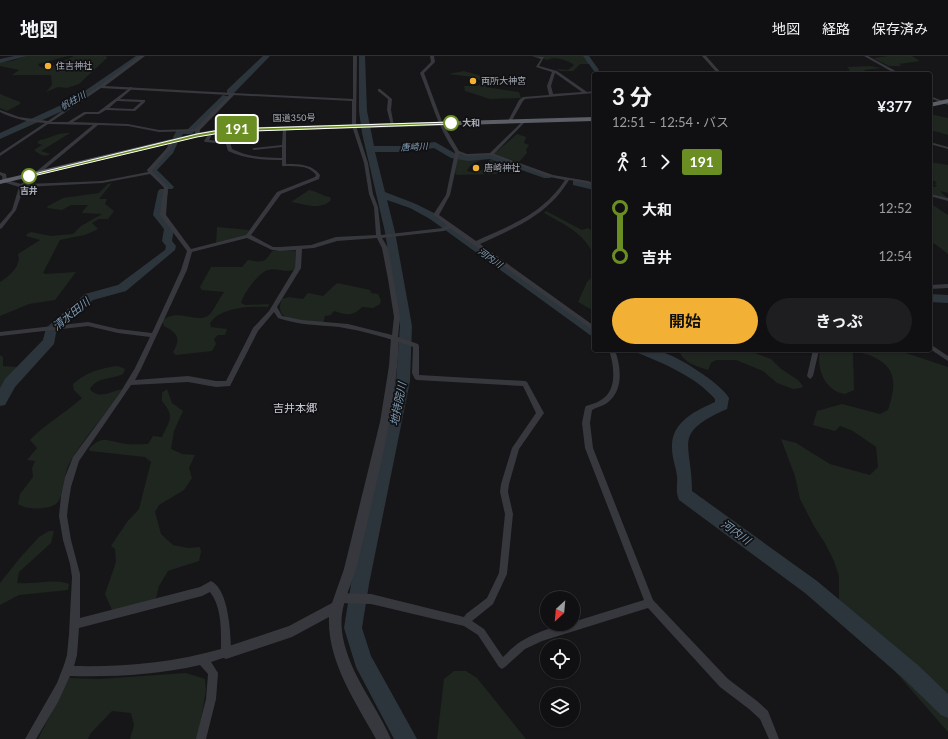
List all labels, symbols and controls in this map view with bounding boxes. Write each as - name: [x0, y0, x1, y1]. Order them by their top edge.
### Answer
- text: 地図: [20, 17, 58, 40]
- text: 地図: [772, 20, 800, 37]
- text: 経路: [822, 20, 850, 37]
- text: 保存済み: [872, 20, 928, 37]
- place label: 住吉神社: [55, 60, 92, 71]
- marker: 住吉神社: [43, 61, 53, 71]
- place label: 両所大神宮: [481, 75, 526, 86]
- marker: 両所大神宮: [468, 76, 478, 86]
- text: 3 分: [612, 83, 652, 110]
- water label: 帆柱川: [58, 89, 88, 112]
- text: ¥377: [877, 97, 912, 115]
- street label: 国道350号: [273, 112, 315, 123]
- text: 12:51 – 12:54 · バス: [612, 114, 729, 130]
- marker: 大和: [443, 115, 459, 131]
- line badge: 191: [214, 116, 260, 142]
- place label: 大和: [462, 117, 480, 128]
- text: 191: [225, 120, 249, 137]
- water label: 唐崎川: [400, 140, 429, 153]
- icon: walk: [612, 151, 634, 173]
- icon: forward: [654, 151, 676, 173]
- text: 191: [690, 153, 714, 170]
- text: 1: [640, 154, 648, 170]
- place label: 唐崎神社: [484, 162, 520, 173]
- marker: 唐崎神社: [471, 163, 481, 173]
- marker: 吉井: [21, 168, 37, 184]
- place label: 吉井: [20, 185, 38, 196]
- text: 大和: [642, 200, 672, 218]
- text: 12:52: [879, 200, 912, 216]
- water label: 河内川: [476, 245, 505, 271]
- text: 吉井: [642, 248, 672, 266]
- text: 12:54: [879, 248, 912, 264]
- water label: 清水田川: [49, 294, 93, 333]
- button: 開始: [612, 298, 758, 344]
- button: きっぷ: [766, 298, 912, 344]
- water label: 地持院川: [387, 380, 408, 427]
- district label: 吉井本郷: [273, 401, 317, 414]
- water label: 河内川: [719, 517, 754, 547]
- north arrow: [540, 591, 580, 631]
- map controls: [540, 591, 580, 727]
- button: locate: [540, 639, 580, 679]
- button: layers: [540, 687, 580, 727]

